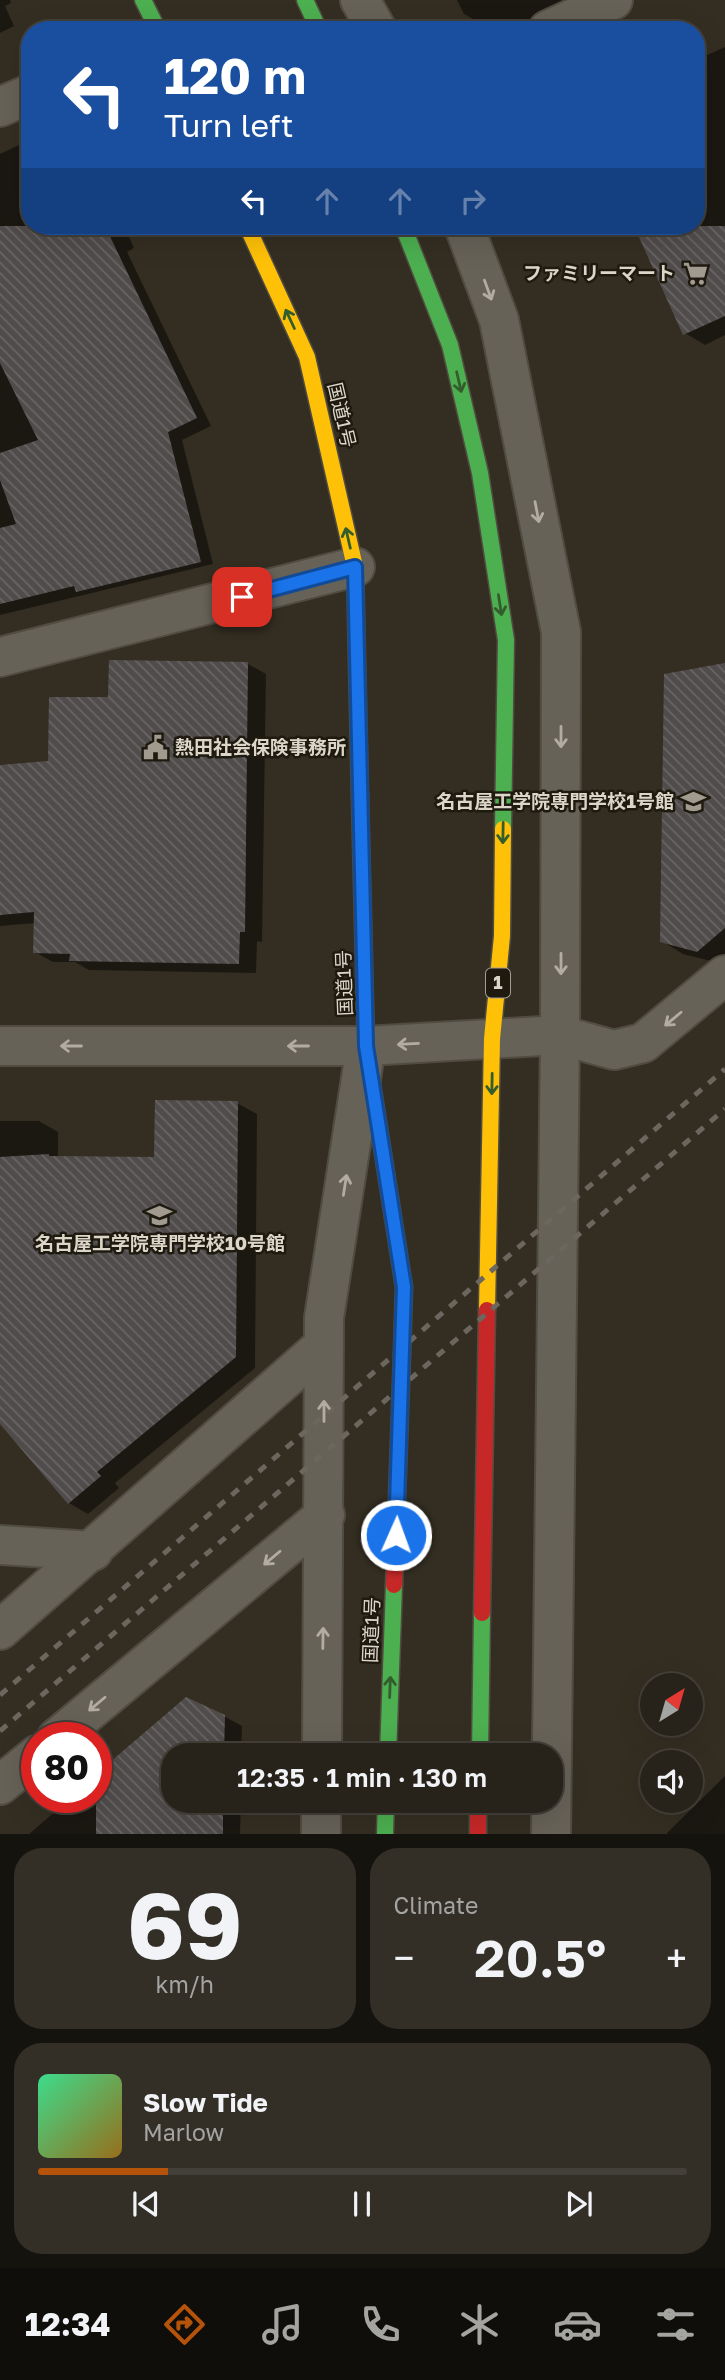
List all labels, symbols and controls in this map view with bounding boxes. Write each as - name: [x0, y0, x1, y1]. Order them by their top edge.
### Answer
- text: 120 m: [164, 46, 306, 105]
- icon: left: [49, 49, 140, 140]
- text: Turn left: [164, 106, 293, 144]
- icon: left: [235, 182, 273, 220]
- icon: ahead: [308, 182, 346, 220]
- icon: ahead: [381, 182, 419, 220]
- icon: right: [454, 182, 492, 220]
- supermarket icon: ファミリーマート: [681, 259, 709, 287]
- place label: ファミリーマート: [523, 261, 675, 284]
- one-way arrow: [483, 278, 495, 300]
- one-way arrow: [283, 309, 296, 330]
- one-way arrow: [452, 370, 466, 393]
- street label: 国道1号: [324, 380, 361, 450]
- one-way arrow: [531, 500, 545, 522]
- one-way arrow: [341, 527, 355, 550]
- pin: [212, 567, 272, 627]
- icon: arrive: [223, 578, 261, 616]
- one-way arrow: [494, 594, 507, 616]
- one-way arrow: [554, 725, 568, 748]
- public building icon: 熱田社会保険事務所: [141, 733, 169, 761]
- place label: 熱田社会保険事務所: [175, 735, 346, 758]
- school or university icon: 名古屋工学院専門学校1号館: [680, 787, 708, 815]
- place label: 名古屋工学院専門学校1号館: [436, 789, 674, 812]
- one-way arrow: [496, 821, 510, 844]
- street label: 国道1号: [331, 950, 356, 1017]
- one-way arrow: [554, 952, 568, 975]
- road number: 1: [486, 968, 510, 998]
- one-way arrow: [664, 1011, 682, 1027]
- one-way arrow: [397, 1037, 420, 1050]
- one-way arrow: [59, 1039, 82, 1053]
- one-way arrow: [287, 1039, 310, 1053]
- one-way arrow: [485, 1072, 498, 1095]
- one-way arrow: [339, 1174, 352, 1197]
- school or university icon: 名古屋工学院専門学校10号館: [146, 1201, 174, 1229]
- place label: 名古屋工学院専門学校10号館: [35, 1231, 285, 1254]
- one-way arrow: [317, 1399, 331, 1422]
- position arrow: [359, 1498, 433, 1572]
- one-way arrow: [264, 1550, 282, 1566]
- street label: 国道1号: [358, 1596, 383, 1663]
- one-way arrow: [316, 1627, 330, 1650]
- north arrow: [640, 1673, 704, 1736]
- map controls: [640, 1673, 703, 1813]
- one-way arrow: [384, 1676, 397, 1699]
- one-way arrow: [89, 1696, 107, 1712]
- speed limit sign: 80: [21, 1722, 112, 1813]
- button: sound: [640, 1750, 703, 1813]
- text: 12:35 · 1 min · 130 m: [237, 1762, 487, 1793]
- text: 69: [127, 1870, 243, 1979]
- text: Climate: [394, 1891, 478, 1919]
- text: 20.5°: [474, 1926, 606, 1988]
- text: −: [394, 1935, 414, 1980]
- text: +: [666, 1935, 687, 1980]
- text: km/h: [155, 1970, 214, 1998]
- text: Slow Tide: [143, 2087, 268, 2118]
- text: Marlow: [143, 2118, 224, 2146]
- icon: previous: [127, 2185, 165, 2223]
- icon: pause: [343, 2185, 381, 2223]
- icon: next: [560, 2185, 598, 2223]
- icon: directions: [160, 2300, 209, 2349]
- icon: music: [258, 2300, 307, 2349]
- icon: phone: [356, 2300, 405, 2349]
- icon: climate: [455, 2300, 504, 2349]
- icon: car: [553, 2300, 602, 2349]
- icon: filters: [651, 2300, 700, 2349]
- text: 12:34: [25, 2305, 110, 2343]

